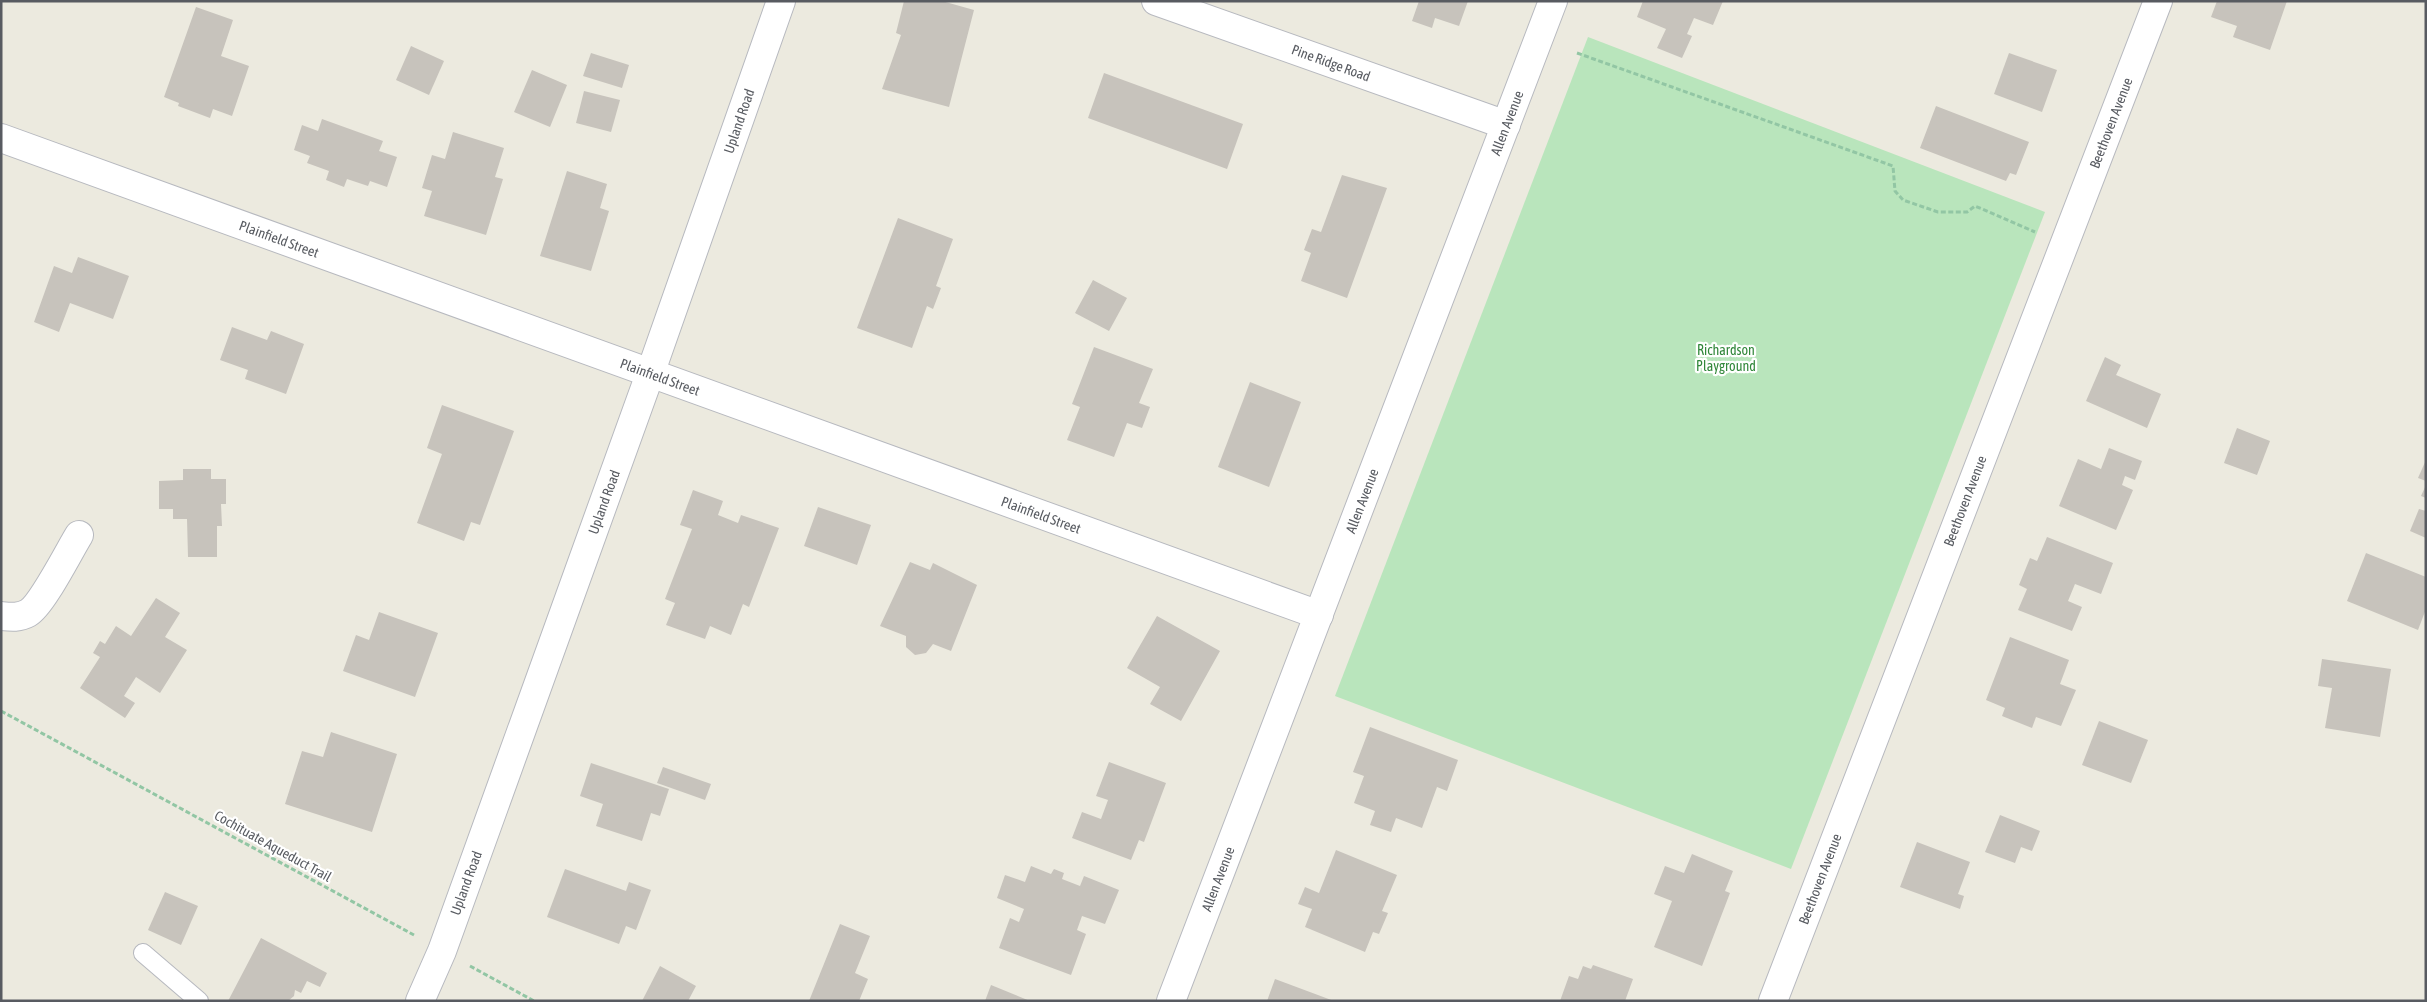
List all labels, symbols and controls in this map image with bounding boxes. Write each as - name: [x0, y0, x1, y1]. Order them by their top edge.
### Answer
- street label: Pine Ridge Road: [1290, 41, 1372, 85]
- street label: Beethoven Avenue: [2086, 75, 2136, 171]
- street label: Upland Road: [720, 87, 758, 155]
- street label: Allen Avenue: [1487, 88, 1527, 158]
- street label: Plainfield Street: [237, 217, 321, 261]
- park label: Richardson Playground: [1696, 342, 1756, 374]
- street label: Plainfield Street: [618, 355, 702, 399]
- street label: Beethoven Avenue: [1940, 453, 1990, 549]
- street label: Allen Avenue: [1342, 466, 1382, 536]
- street label: Upland Road: [585, 468, 623, 536]
- street label: Plainfield Street: [999, 493, 1083, 537]
- street label: Cochituate Aqueduct Trail: [212, 807, 335, 885]
- street label: Beethoven Avenue: [1795, 831, 1845, 927]
- street label: Allen Avenue: [1198, 844, 1238, 914]
- street label: Upland Road: [447, 849, 485, 917]

